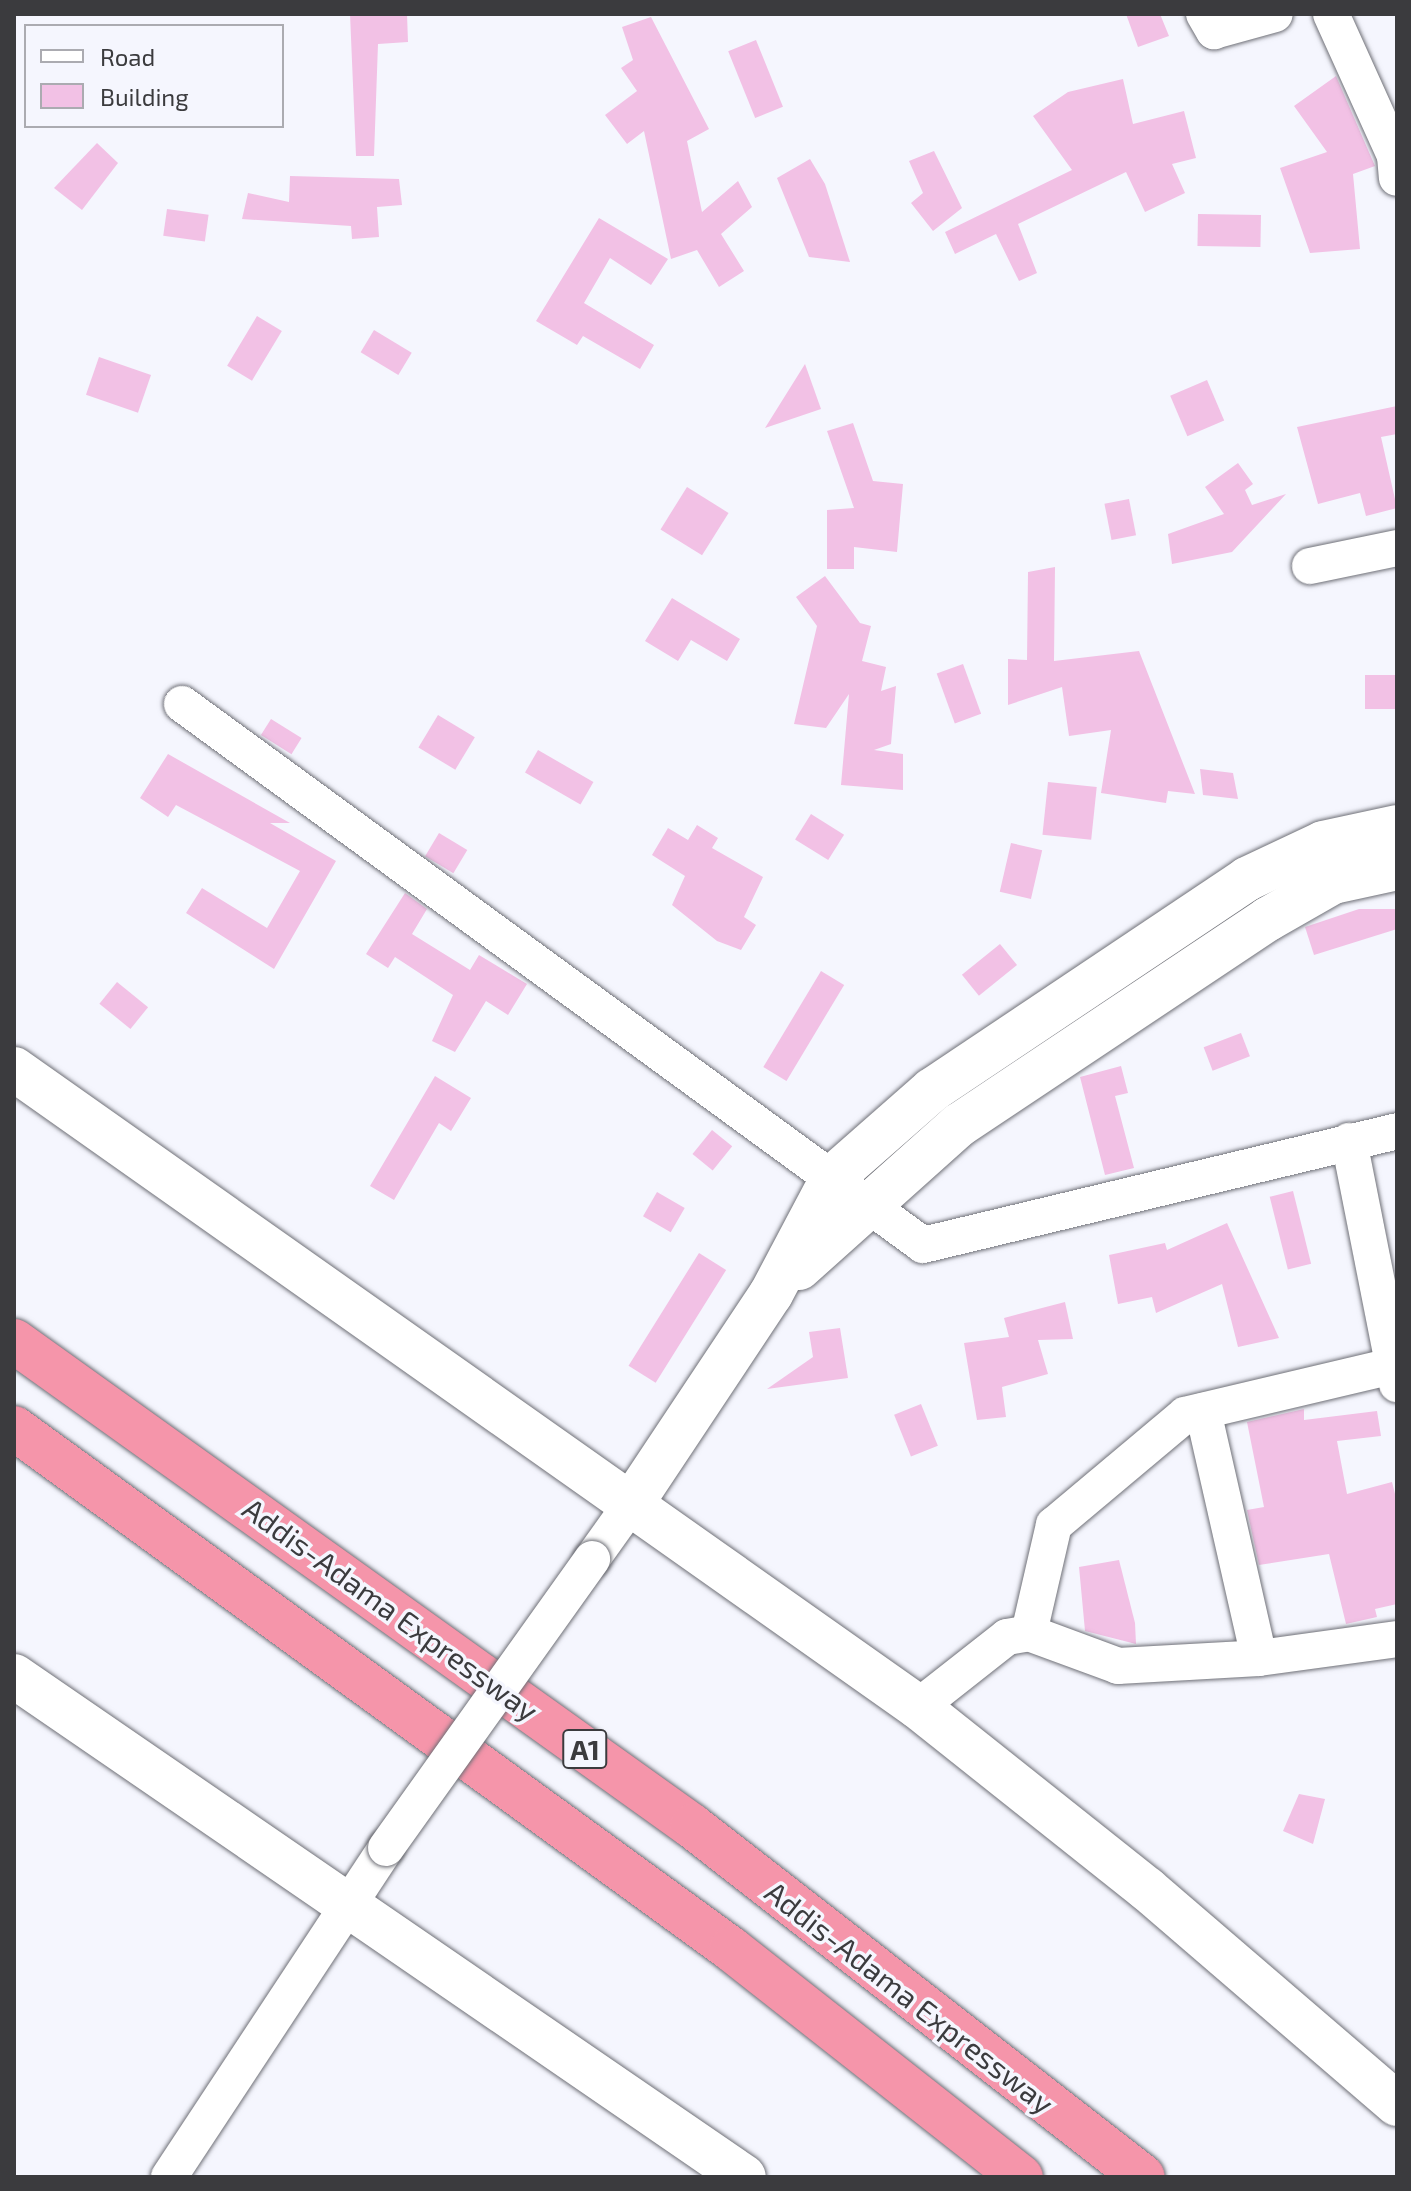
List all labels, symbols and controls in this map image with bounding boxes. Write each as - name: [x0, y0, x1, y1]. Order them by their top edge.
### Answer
- legend: [24, 24, 284, 128]
- text: Road: [100, 42, 155, 71]
- text: Building: [100, 82, 189, 111]
- street label: Addis-Adama Expressway: [236, 1490, 546, 1728]
- road number: A1: [561, 1725, 609, 1773]
- street label: Addis-Adama Expressway: [759, 1873, 1061, 2121]

